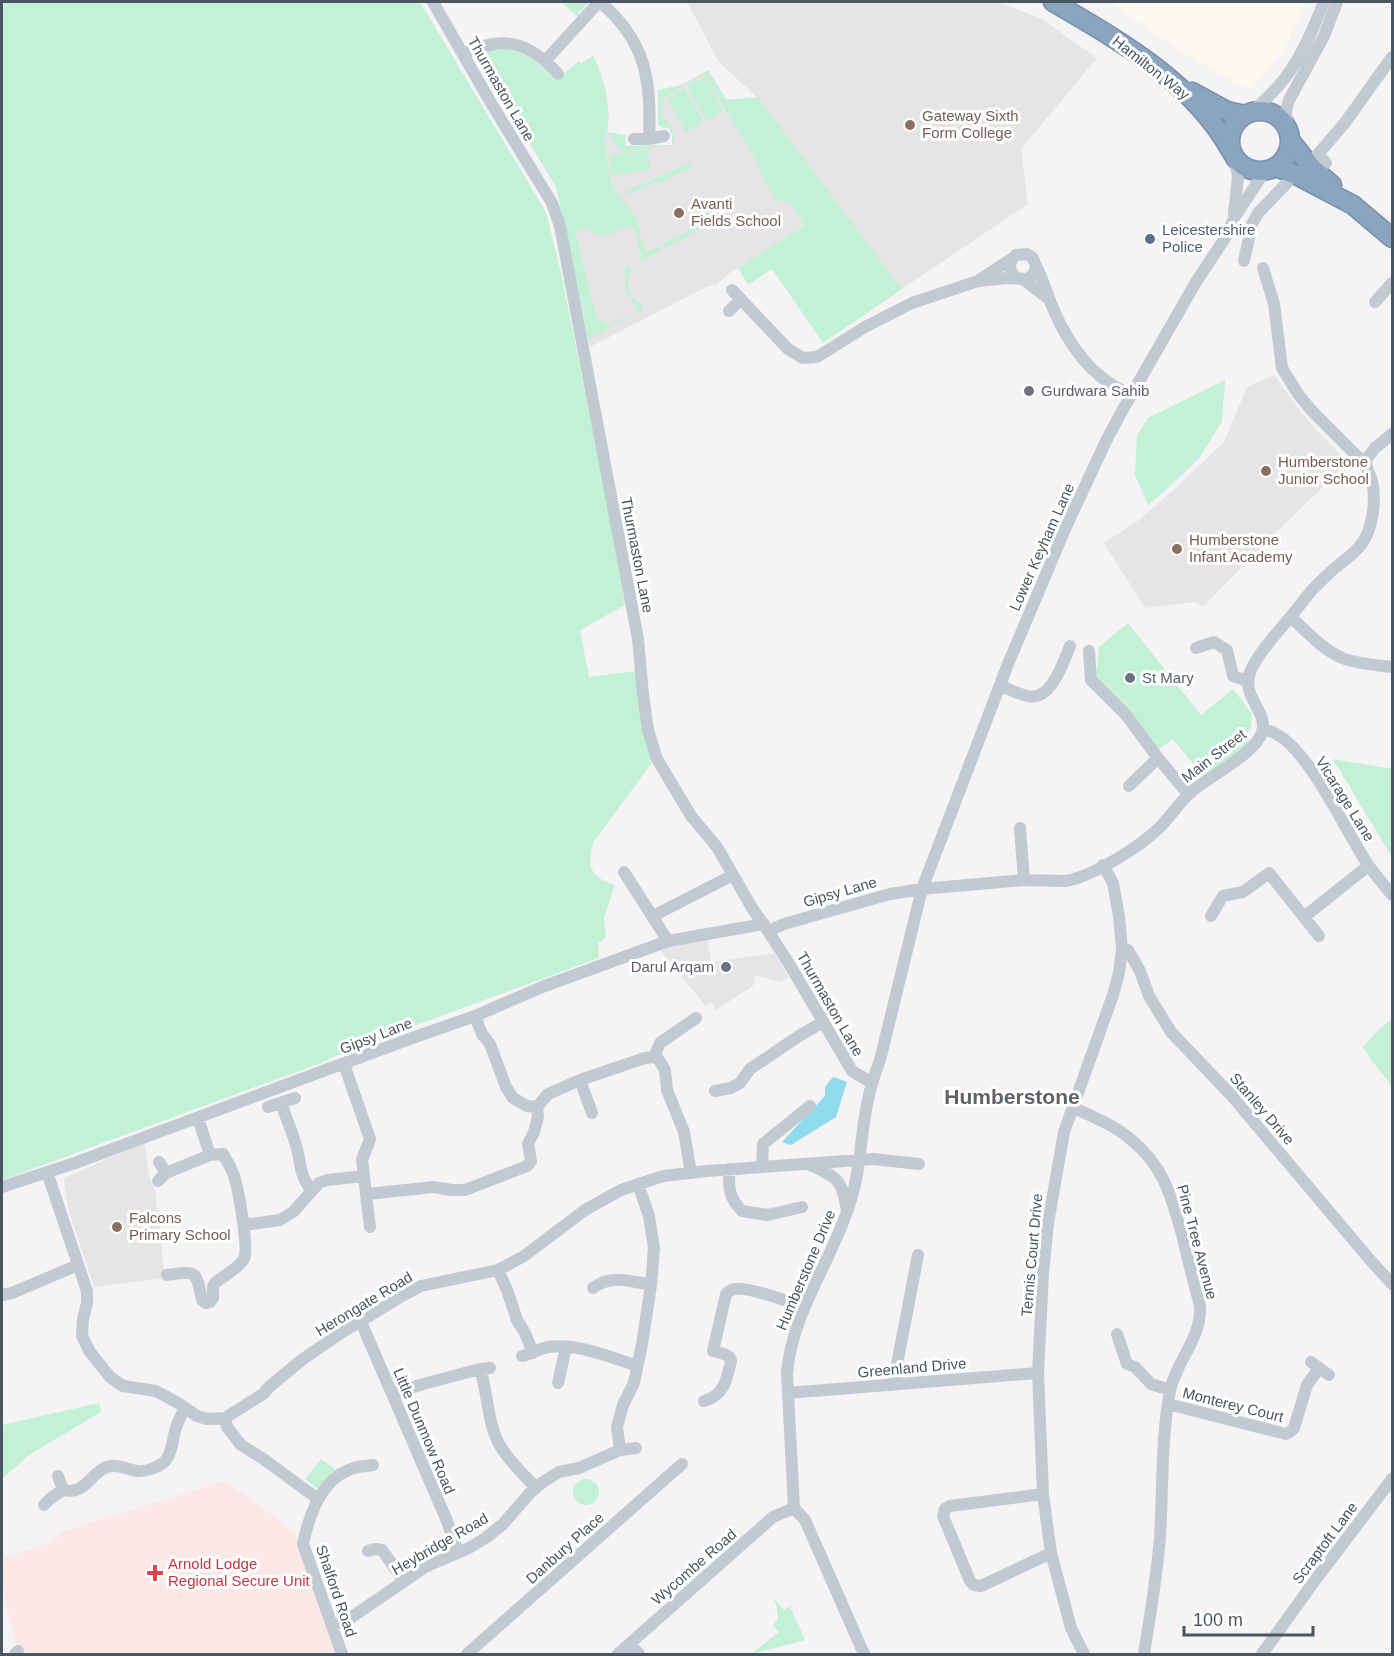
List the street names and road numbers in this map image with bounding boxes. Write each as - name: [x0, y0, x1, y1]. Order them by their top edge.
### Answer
- street label: Hamilton Way: [1110, 32, 1193, 103]
- street label: Thurmaston Lane: [465, 34, 538, 144]
- street label: Lower Keyham Lane: [1006, 480, 1077, 613]
- street label: Thurmaston Lane: [618, 496, 657, 614]
- street label: Main Street: [1178, 725, 1250, 786]
- street label: Vicarage Lane: [1313, 753, 1378, 844]
- street label: Gipsy Lane: [801, 873, 879, 910]
- street label: Thurmaston Lane: [794, 949, 867, 1059]
- street label: Gipsy Lane: [337, 1014, 414, 1057]
- street label: Stanley Drive: [1227, 1069, 1298, 1148]
- street label: Pine Tree Avenue: [1174, 1183, 1221, 1301]
- street label: Tennis Court Drive: [1018, 1193, 1045, 1317]
- street label: Humberstone Drive: [772, 1207, 839, 1333]
- street label: Herongate Road: [312, 1268, 415, 1339]
- street label: Greenland Drive: [857, 1354, 967, 1381]
- street label: Little Dunmow Road: [390, 1365, 459, 1496]
- street label: Monterey Court: [1181, 1384, 1286, 1425]
- street label: Scraptoft Lane: [1288, 1499, 1361, 1587]
- street label: Danbury Place: [522, 1508, 607, 1587]
- street label: Heybridge Road: [389, 1509, 491, 1578]
- street label: Wycombe Road: [648, 1525, 739, 1608]
- street label: Shalford Road: [313, 1543, 360, 1639]

